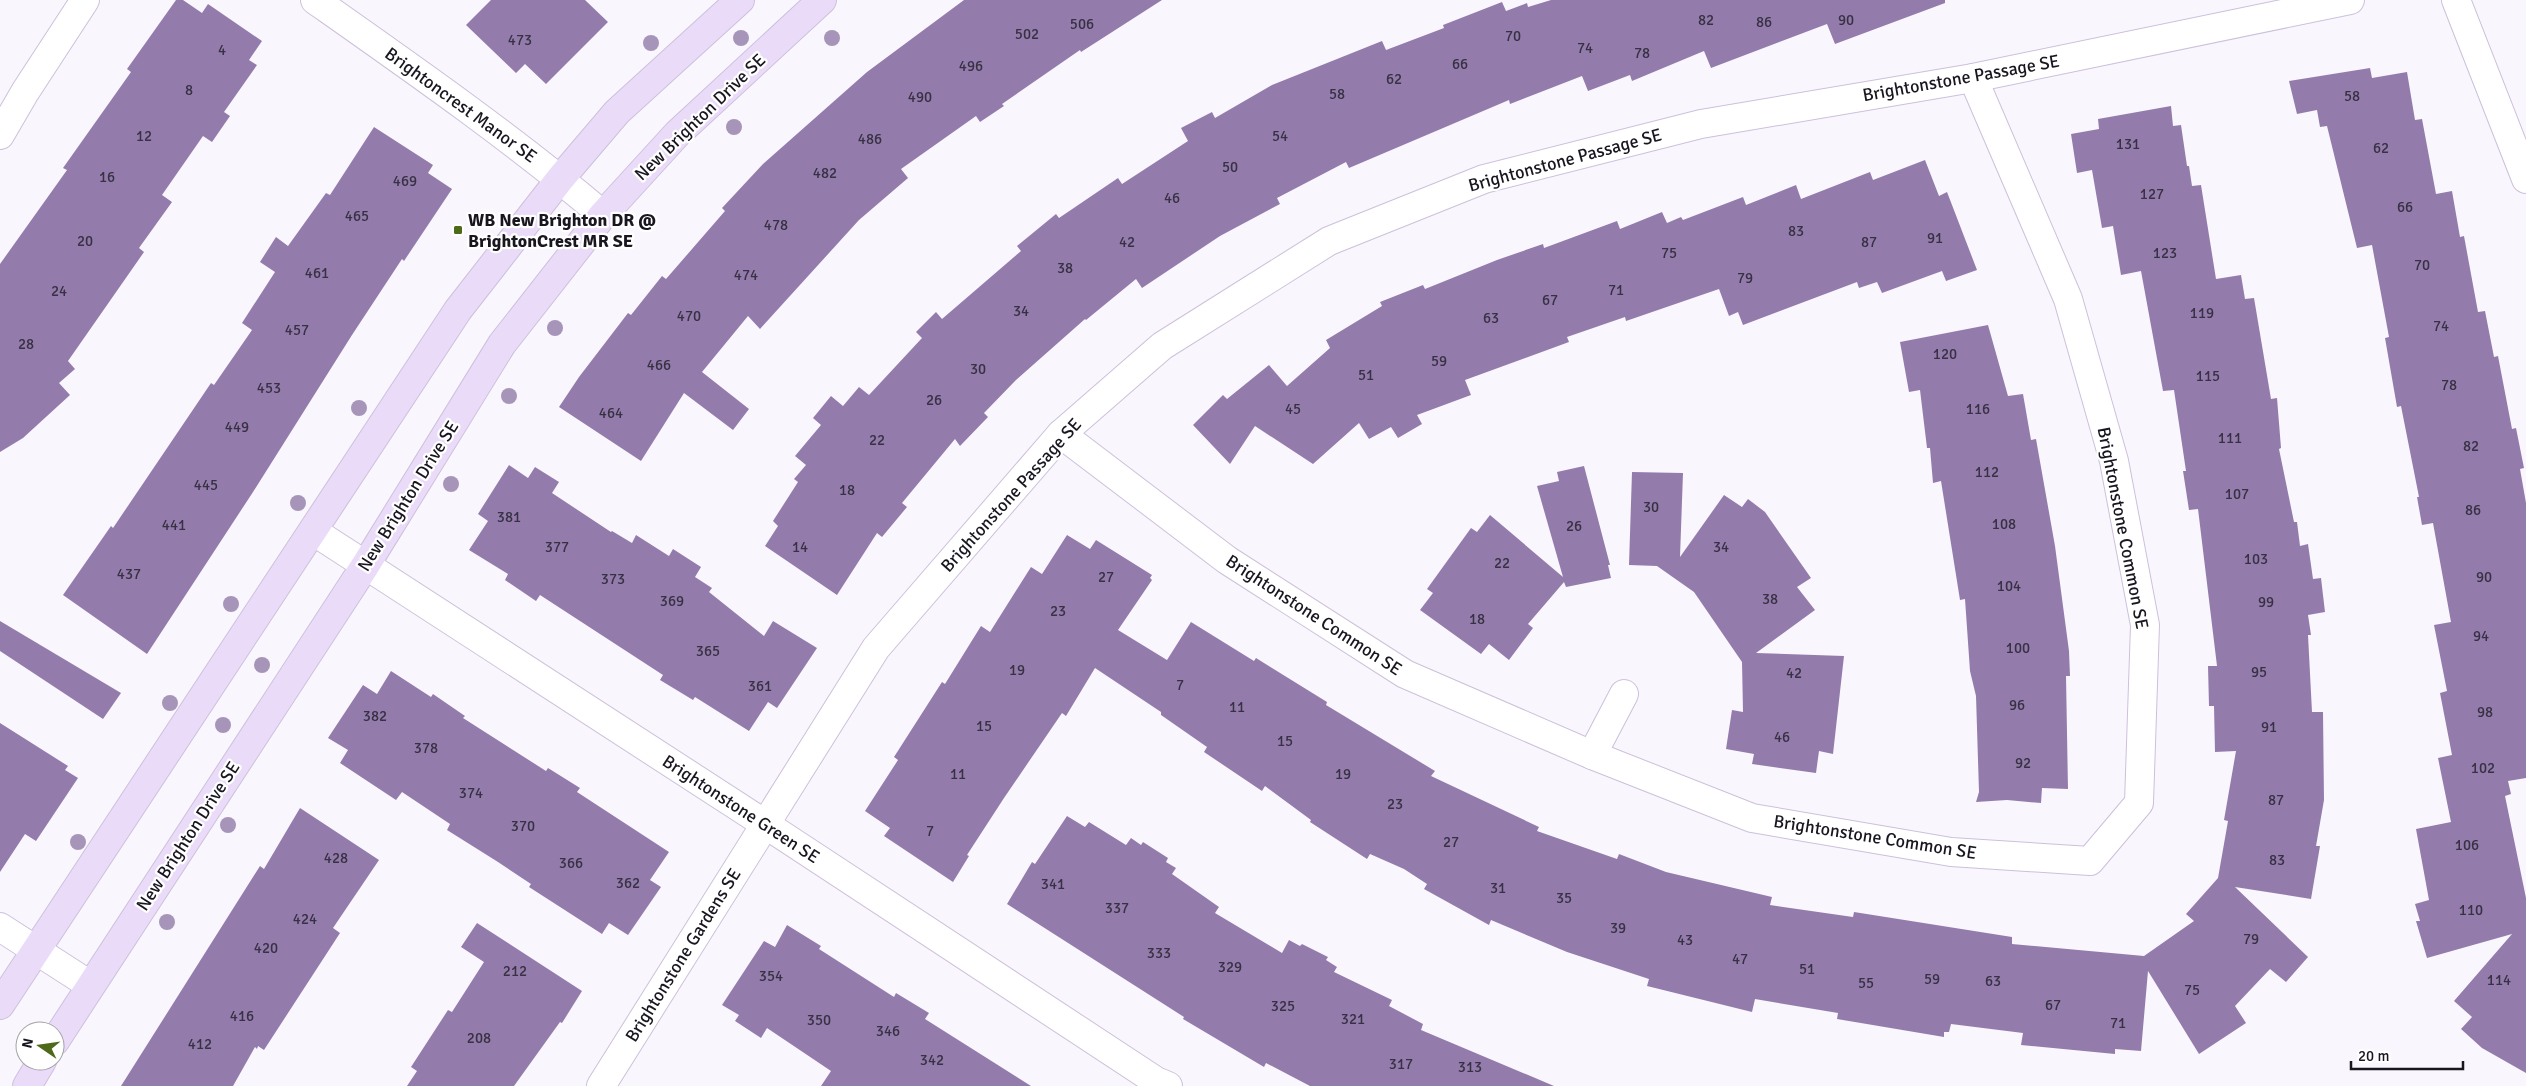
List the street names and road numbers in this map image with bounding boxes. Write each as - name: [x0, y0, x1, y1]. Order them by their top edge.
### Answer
- street label: Brightoncrest Manor SE: [381, 42, 541, 168]
- street label: New Brighton Drive SE: [630, 49, 770, 185]
- street label: Brightonstone Passage SE: [1861, 50, 2061, 106]
- street label: Brightonstone Passage SE: [1466, 124, 1664, 196]
- street label: Brightonstone Passage SE: [936, 413, 1086, 577]
- street label: New Brighton Drive SE: [353, 417, 463, 575]
- street label: Brightonstone Common SE: [2093, 425, 2153, 631]
- street label: Brightonstone Common SE: [1222, 550, 1406, 680]
- street label: Brightonstone Green SE: [658, 750, 824, 868]
- street label: New Brighton Drive SE: [132, 757, 244, 915]
- street label: Brightonstone Common SE: [1772, 810, 1978, 864]
- street label: Brightonstone Gardens SE: [620, 864, 746, 1046]

